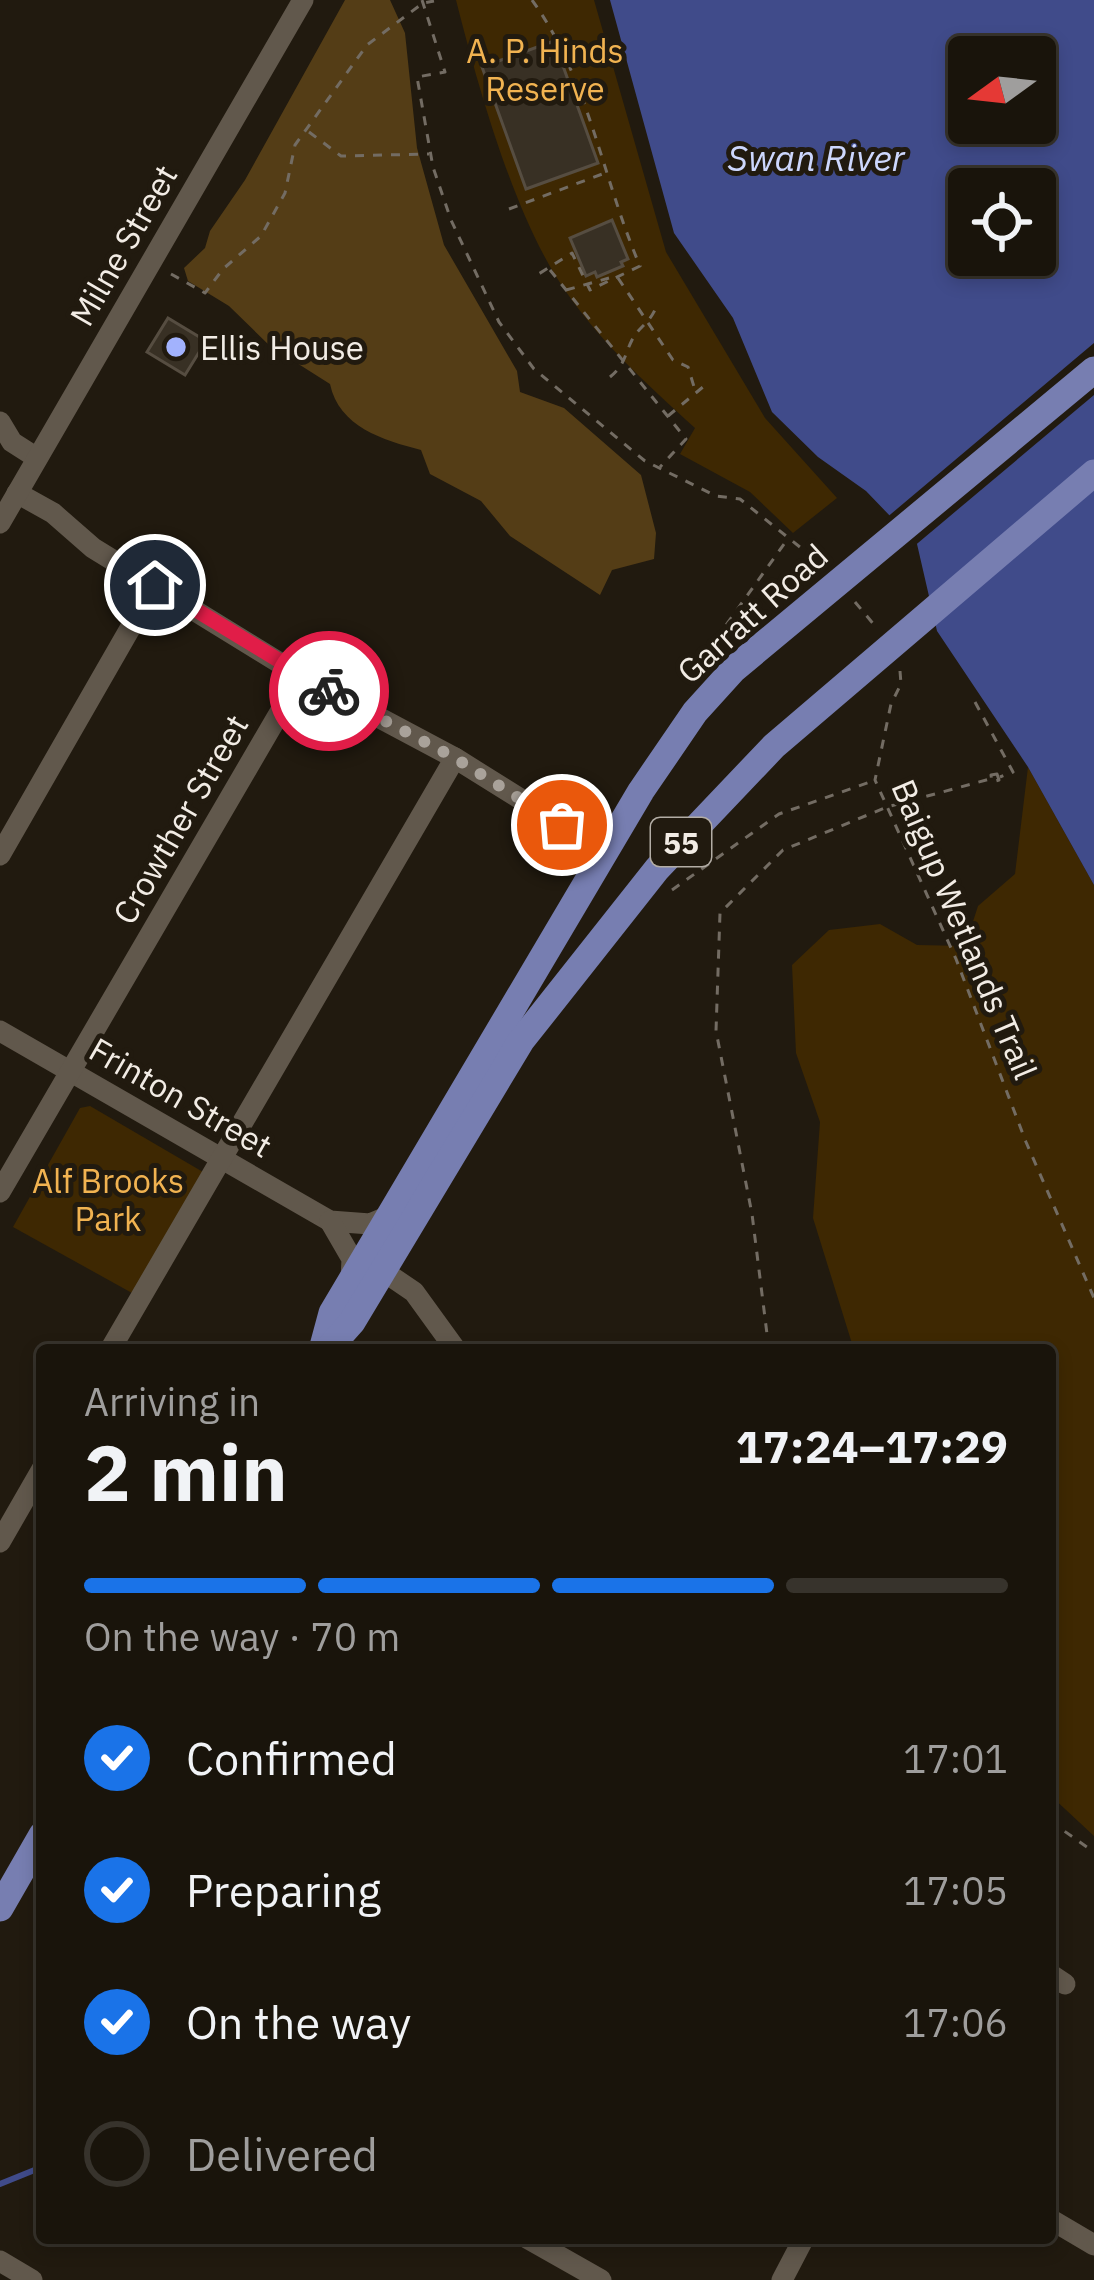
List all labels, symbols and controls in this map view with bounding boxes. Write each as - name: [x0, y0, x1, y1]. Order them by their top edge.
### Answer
- park label: A. P. Hinds Reserve: [466, 29, 624, 110]
- north arrow: [948, 36, 1056, 144]
- map controls: [948, 36, 1056, 276]
- water label: Swan River: [727, 134, 906, 181]
- street label: Milne Street: [60, 157, 186, 333]
- button: locate: [948, 168, 1056, 276]
- place label: Ellis House: [200, 326, 364, 369]
- marker: Ellis House: [163, 334, 189, 360]
- pin: [104, 534, 206, 636]
- street label: Garratt Road: [667, 534, 837, 692]
- icon: home: [122, 552, 188, 618]
- courier: [269, 631, 389, 751]
- icon: bike: [296, 658, 362, 724]
- street label: Crowther Street: [103, 707, 257, 931]
- street label: Baigup Wetlands Trail: [882, 773, 1048, 1085]
- pin: [511, 774, 613, 876]
- icon: bag: [529, 792, 595, 858]
- road number: 55: [651, 818, 711, 866]
- street label: Frinton Street: [82, 1027, 280, 1167]
- park label: Alf Brooks Park: [32, 1159, 184, 1240]
- text: Arriving in: [84, 1376, 260, 1427]
- text: 17:24–17:29: [736, 1417, 1008, 1475]
- text: 2 min: [84, 1421, 288, 1522]
- text: On the way · 70 m: [84, 1611, 400, 1662]
- icon: check: [84, 1725, 150, 1791]
- text: Confirmed: [186, 1729, 397, 1787]
- text: 17:01: [903, 1733, 1008, 1784]
- icon: check: [84, 1857, 150, 1923]
- text: Preparing: [186, 1861, 381, 1919]
- text: 17:05: [903, 1865, 1008, 1916]
- icon: check: [84, 1989, 150, 2055]
- text: On the way: [186, 1993, 411, 2051]
- text: 17:06: [903, 1997, 1008, 2048]
- text: Delivered: [186, 2125, 378, 2183]

